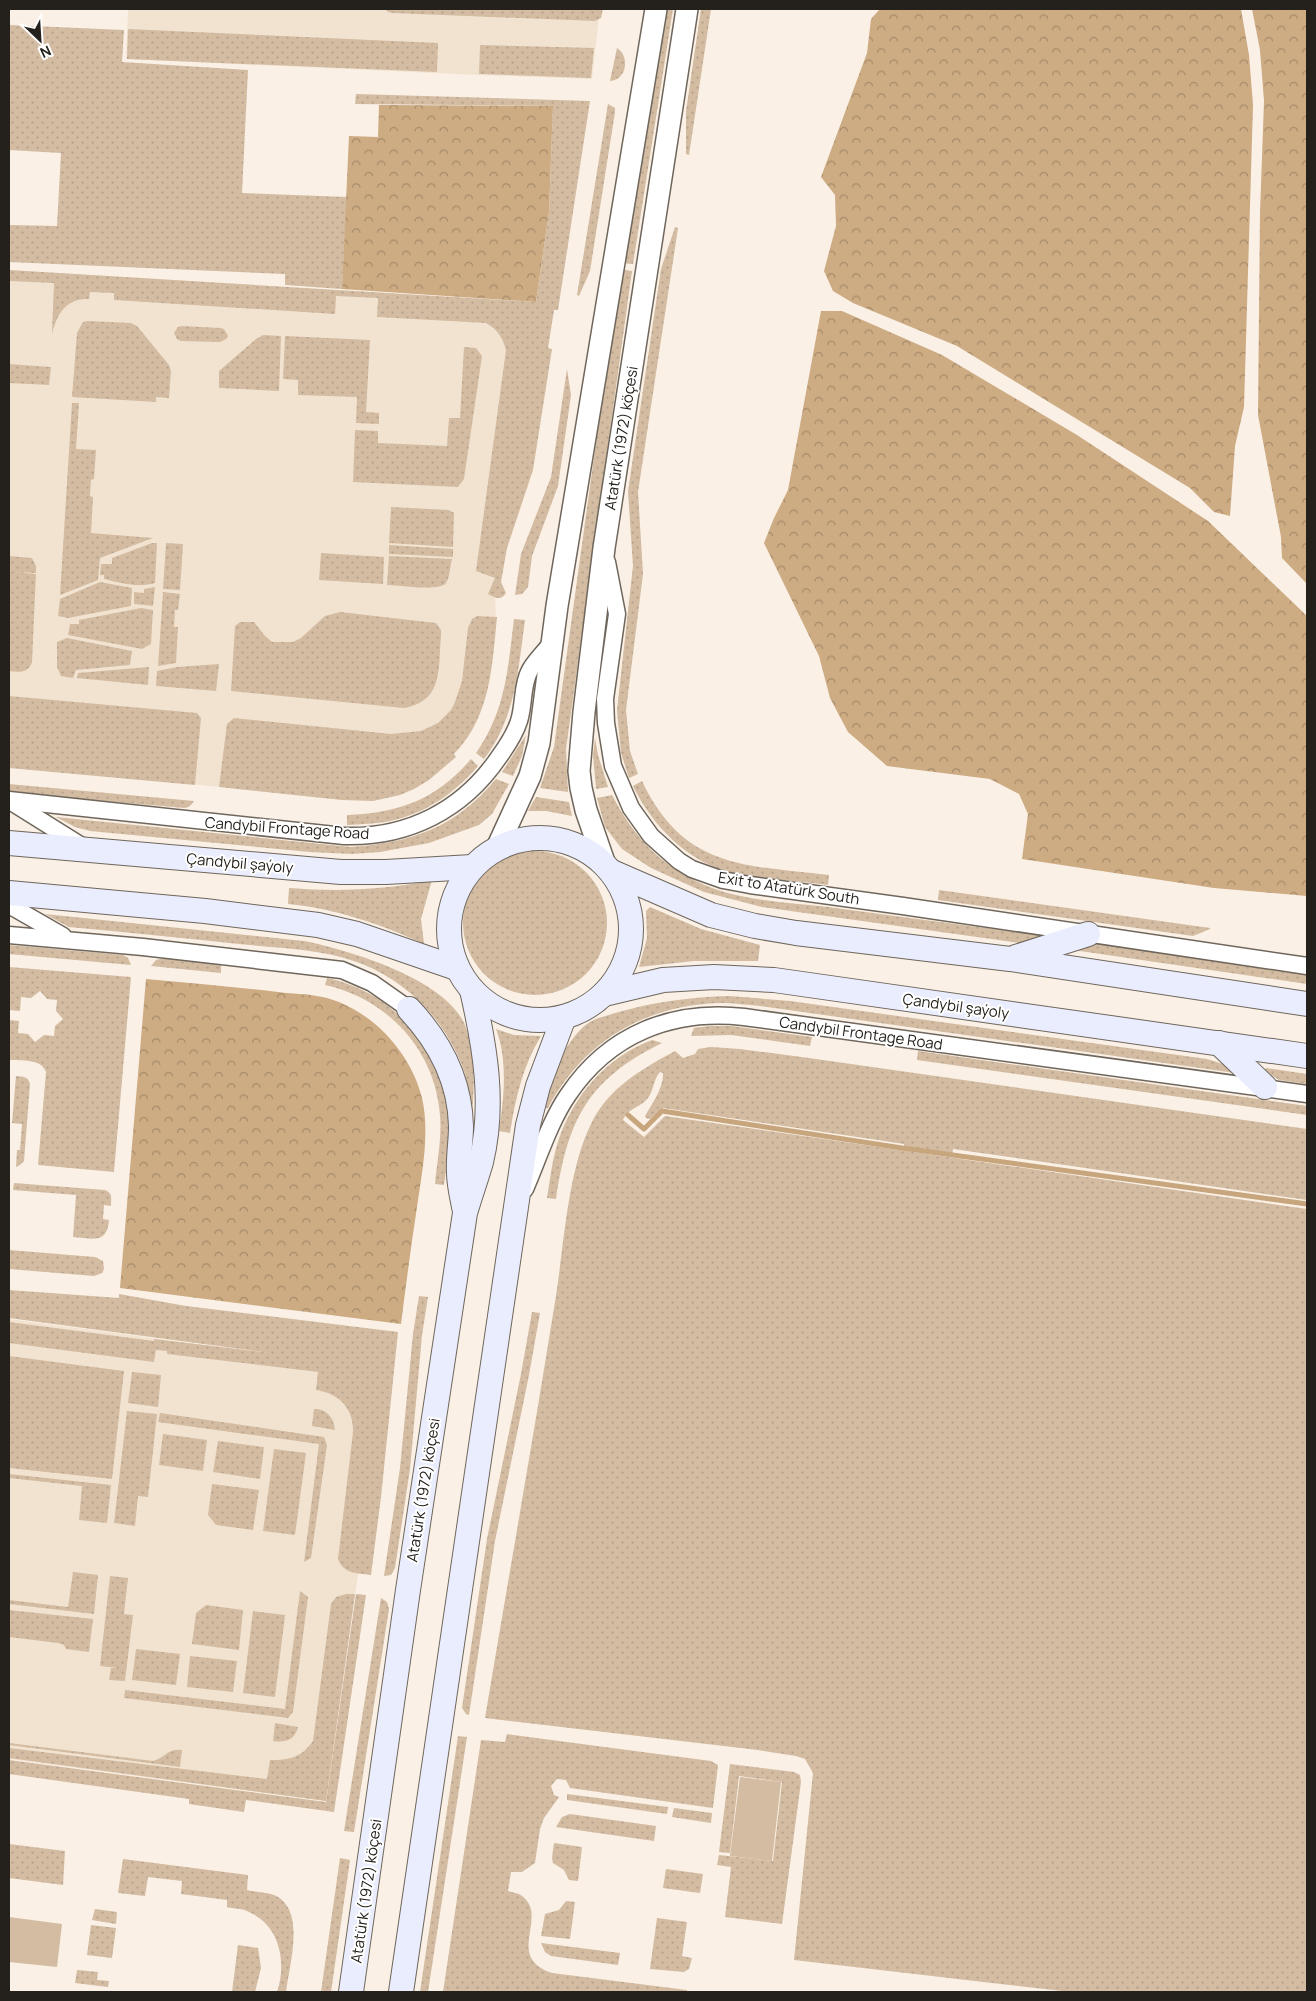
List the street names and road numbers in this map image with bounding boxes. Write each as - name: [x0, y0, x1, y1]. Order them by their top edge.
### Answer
- street label: Atatürk (1972) köçesi: [599, 364, 643, 512]
- street label: Candybil Frontage Road: [204, 812, 370, 844]
- street label: Çandybil şaýoly: [186, 848, 294, 878]
- street label: Exit to Atatürk South: [717, 866, 861, 910]
- street label: Çandybil şaýoly: [901, 988, 1011, 1024]
- street label: Candybil Frontage Road: [778, 1011, 944, 1055]
- street label: Atatürk (1972) köçesi: [401, 1416, 445, 1564]
- street label: Atatürk (1972) köçesi: [345, 1817, 387, 1965]

